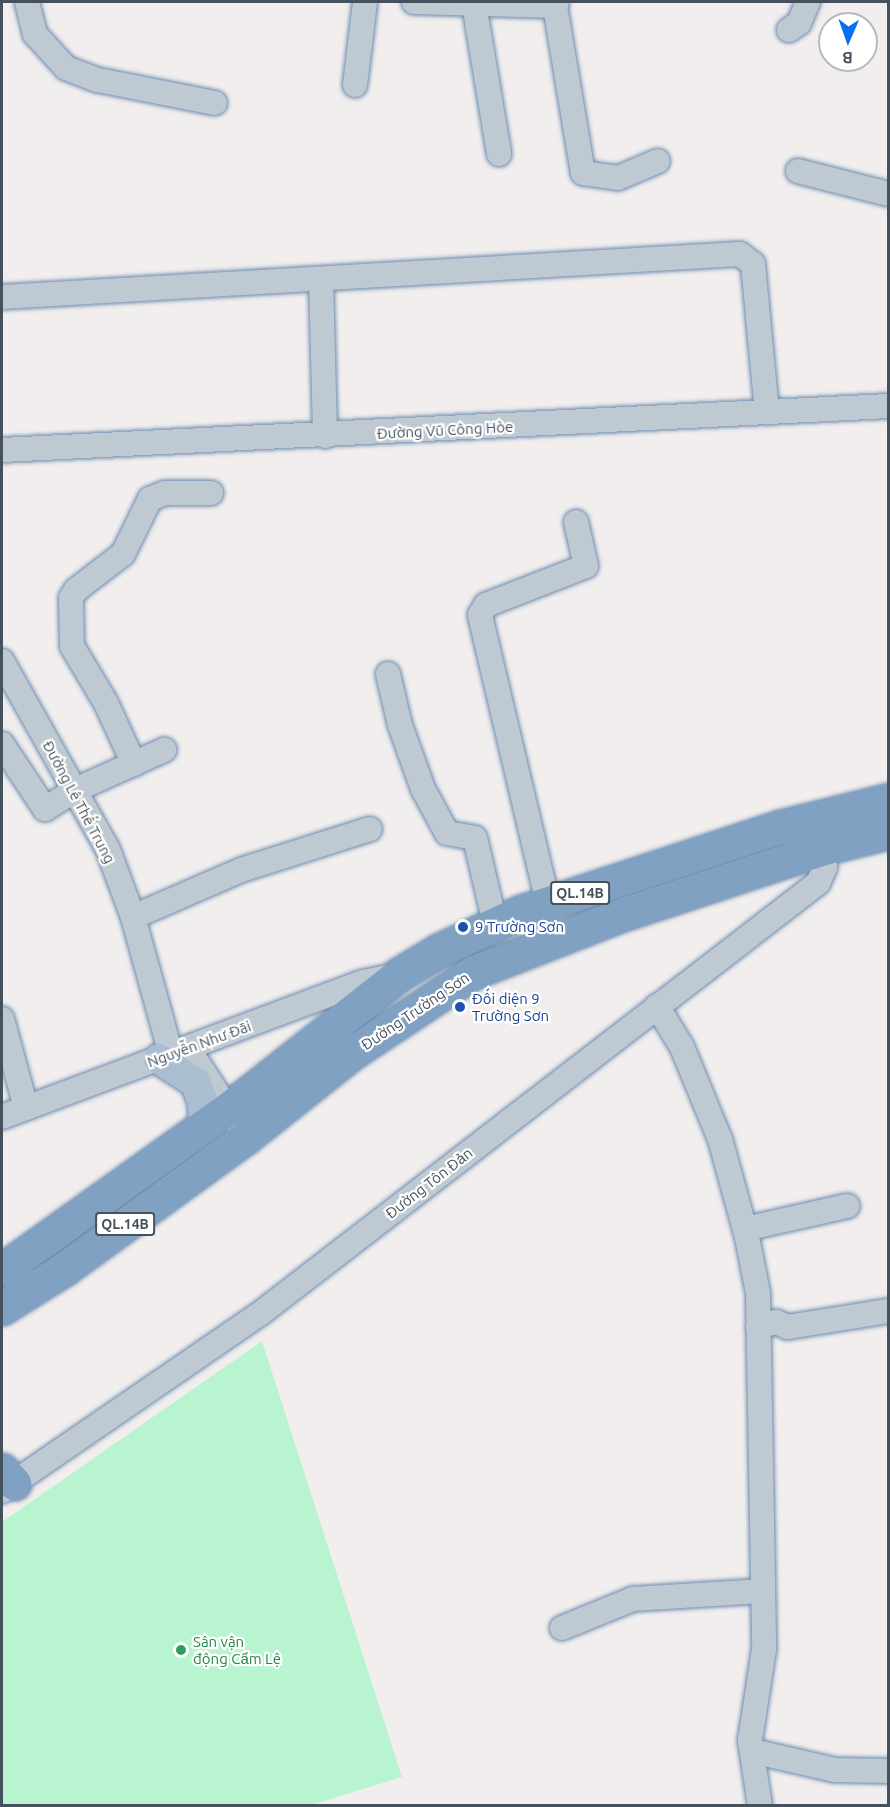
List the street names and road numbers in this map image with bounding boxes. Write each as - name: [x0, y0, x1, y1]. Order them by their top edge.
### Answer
- street label: Đường Vũ Công Hòe: [376, 417, 514, 443]
- street label: Đường Lê Thế Trung: [39, 738, 119, 866]
- road number: QL.14B: [550, 882, 610, 904]
- street label: Đường Trường Sơn: [358, 968, 472, 1054]
- street label: Nguyễn Như Đãi: [145, 1017, 253, 1071]
- street label: Đường Tôn Đản: [382, 1144, 476, 1222]
- road number: QL.14B: [95, 1213, 155, 1235]

